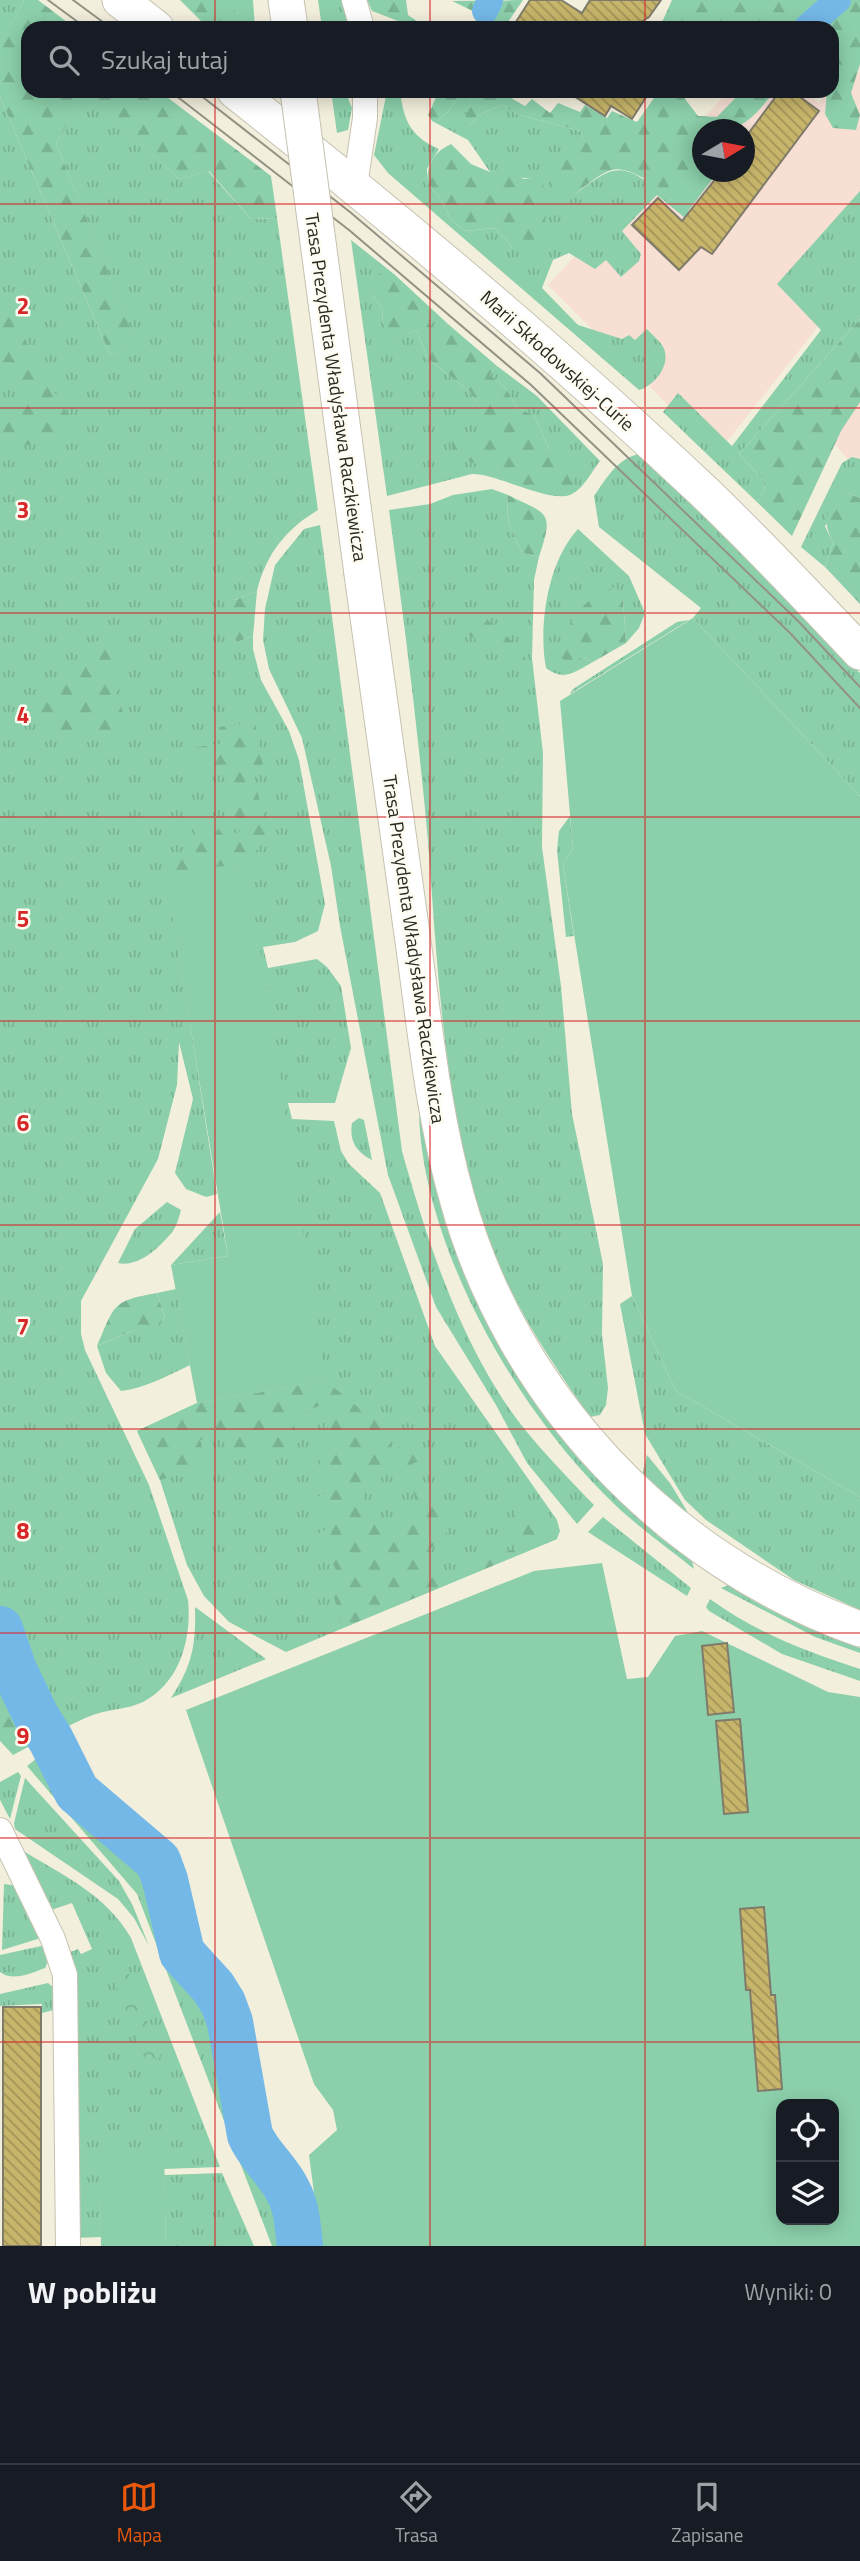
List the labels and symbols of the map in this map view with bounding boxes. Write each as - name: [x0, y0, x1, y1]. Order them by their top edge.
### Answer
- north arrow: [692, 119, 755, 182]
- street label: Trasa Prezydenta Władysława Raczkiewicza: [298, 211, 376, 564]
- street label: Marii Skłodowskiej-Curie: [474, 283, 642, 437]
- text: 2: [17, 288, 29, 323]
- text: 3: [17, 492, 29, 527]
- text: 4: [17, 697, 29, 732]
- street label: Trasa Prezydenta Władysława Raczkiewicza: [376, 773, 454, 1126]
- text: 5: [17, 901, 29, 936]
- text: 6: [17, 1105, 30, 1140]
- text: 7: [17, 1309, 29, 1344]
- text: 8: [17, 1513, 30, 1548]
- text: 9: [17, 1718, 30, 1753]

